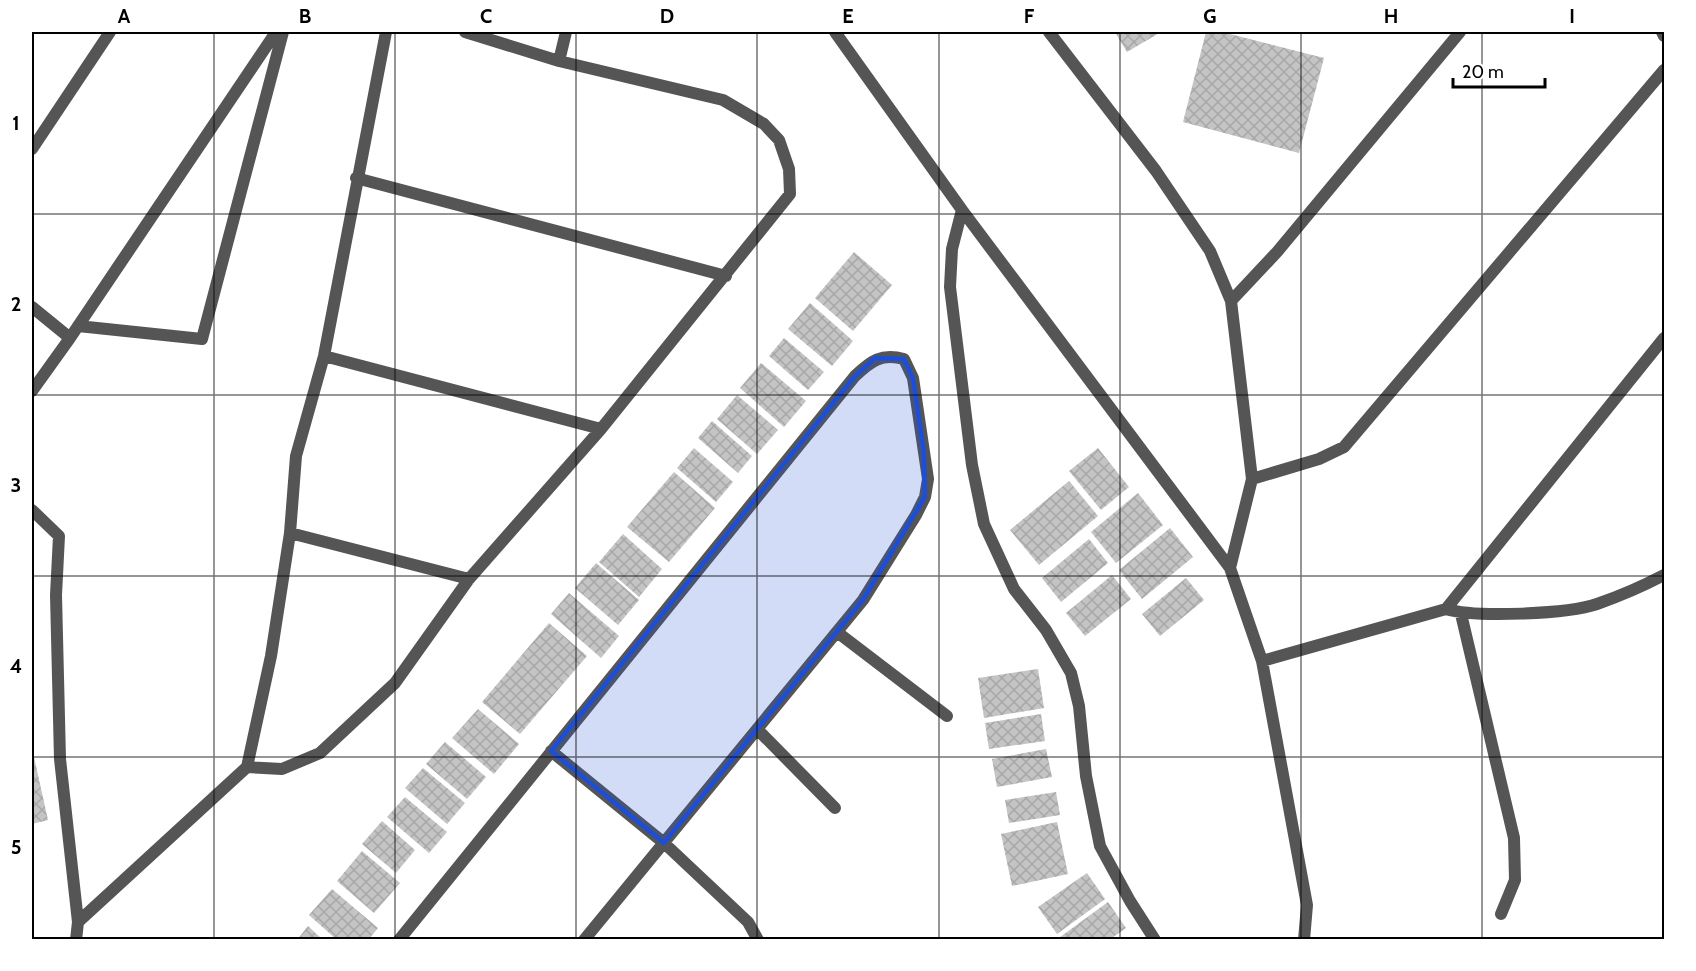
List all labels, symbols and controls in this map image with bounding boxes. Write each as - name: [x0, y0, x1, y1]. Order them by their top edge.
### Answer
- text: A: [118, 4, 131, 28]
- text: B: [299, 4, 311, 28]
- text: C: [480, 4, 492, 28]
- text: D: [660, 4, 674, 28]
- text: E: [842, 4, 854, 28]
- text: F: [1024, 4, 1035, 28]
- text: G: [1203, 4, 1217, 28]
- text: H: [1384, 4, 1398, 28]
- text: I: [1569, 4, 1575, 28]
- scale bar: [1453, 51, 1544, 89]
- text: 20 m: [1462, 61, 1504, 83]
- text: 1: [12, 111, 20, 135]
- text: 2: [11, 292, 21, 316]
- text: 3: [11, 473, 21, 497]
- text: 4: [10, 654, 22, 678]
- text: 5: [11, 835, 21, 859]

